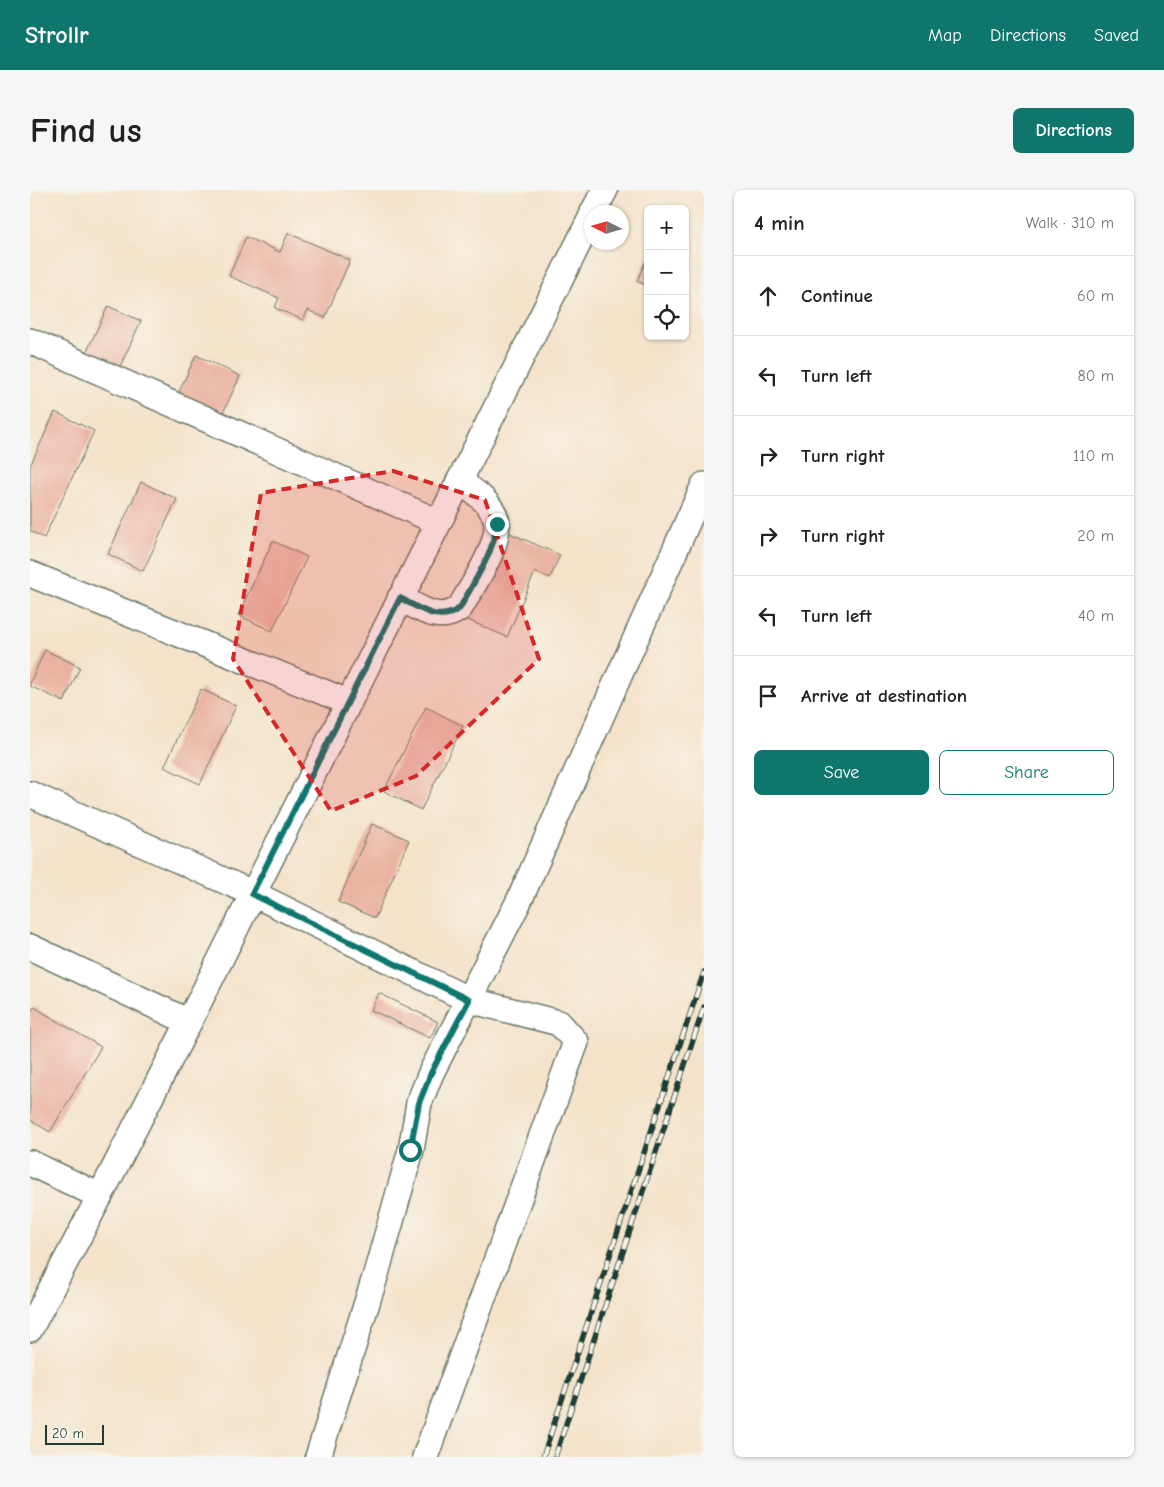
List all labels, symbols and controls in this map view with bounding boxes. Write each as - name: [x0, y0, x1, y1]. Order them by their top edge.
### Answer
- text: Strollr: [25, 21, 89, 49]
- text: Map: [928, 25, 962, 46]
- text: Directions: [990, 25, 1066, 46]
- text: Saved: [1094, 25, 1139, 46]
- button: Directions: [1013, 108, 1134, 153]
- text: Find us: [30, 110, 142, 151]
- north arrow: [584, 205, 629, 250]
- map controls: [644, 205, 689, 340]
- button: +: [644, 205, 689, 250]
- text: 4 min: [754, 211, 805, 235]
- text: Walk · 310 m: [1025, 214, 1114, 232]
- button: −: [644, 250, 689, 295]
- icon: ahead: [754, 282, 782, 310]
- text: Continue: [801, 285, 873, 307]
- text: 60 m: [1077, 287, 1114, 305]
- button: locate: [644, 295, 689, 340]
- icon: left: [754, 362, 782, 390]
- text: Turn left: [801, 365, 872, 387]
- text: 80 m: [1077, 367, 1114, 385]
- icon: right: [754, 442, 782, 470]
- text: Turn right: [801, 445, 885, 467]
- text: 110 m: [1073, 447, 1114, 465]
- route end: [486, 513, 509, 536]
- icon: right: [754, 522, 782, 550]
- text: Turn right: [801, 525, 885, 547]
- text: 20 m: [1077, 527, 1114, 545]
- icon: left: [754, 602, 782, 630]
- text: Turn left: [801, 605, 872, 627]
- text: 40 m: [1078, 607, 1114, 625]
- icon: arrive: [754, 682, 782, 710]
- text: Arrive at destination: [801, 685, 967, 707]
- button: Save: [754, 750, 929, 795]
- button: Share: [939, 750, 1114, 795]
- route start: [399, 1139, 422, 1162]
- scale bar: [45, 1422, 104, 1445]
- text: 20 m: [52, 1425, 84, 1442]

